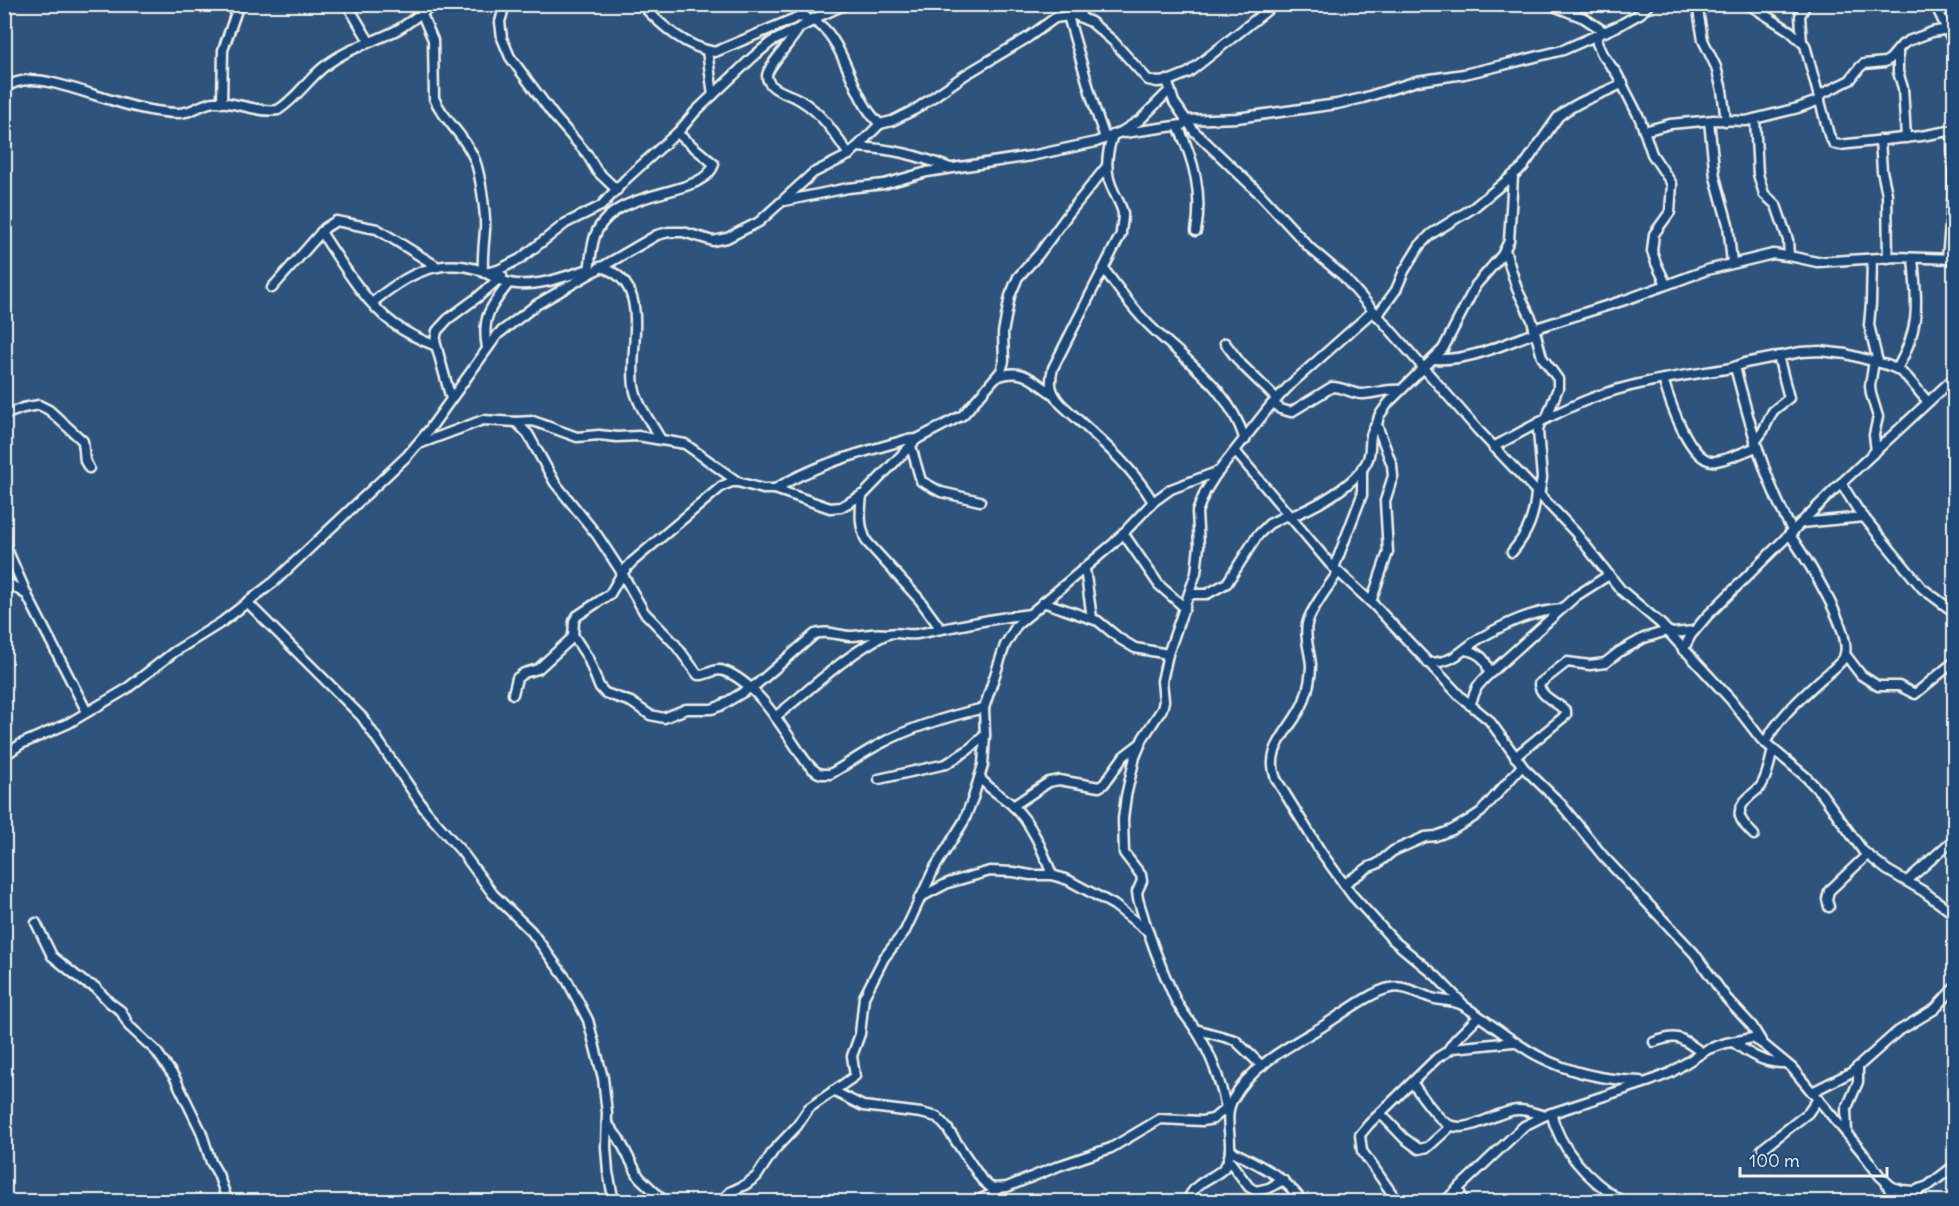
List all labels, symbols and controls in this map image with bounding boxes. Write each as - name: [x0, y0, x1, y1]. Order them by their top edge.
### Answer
- scale bar: [1740, 1140, 1887, 1178]
- text: 100 m: [1749, 1149, 1800, 1172]

